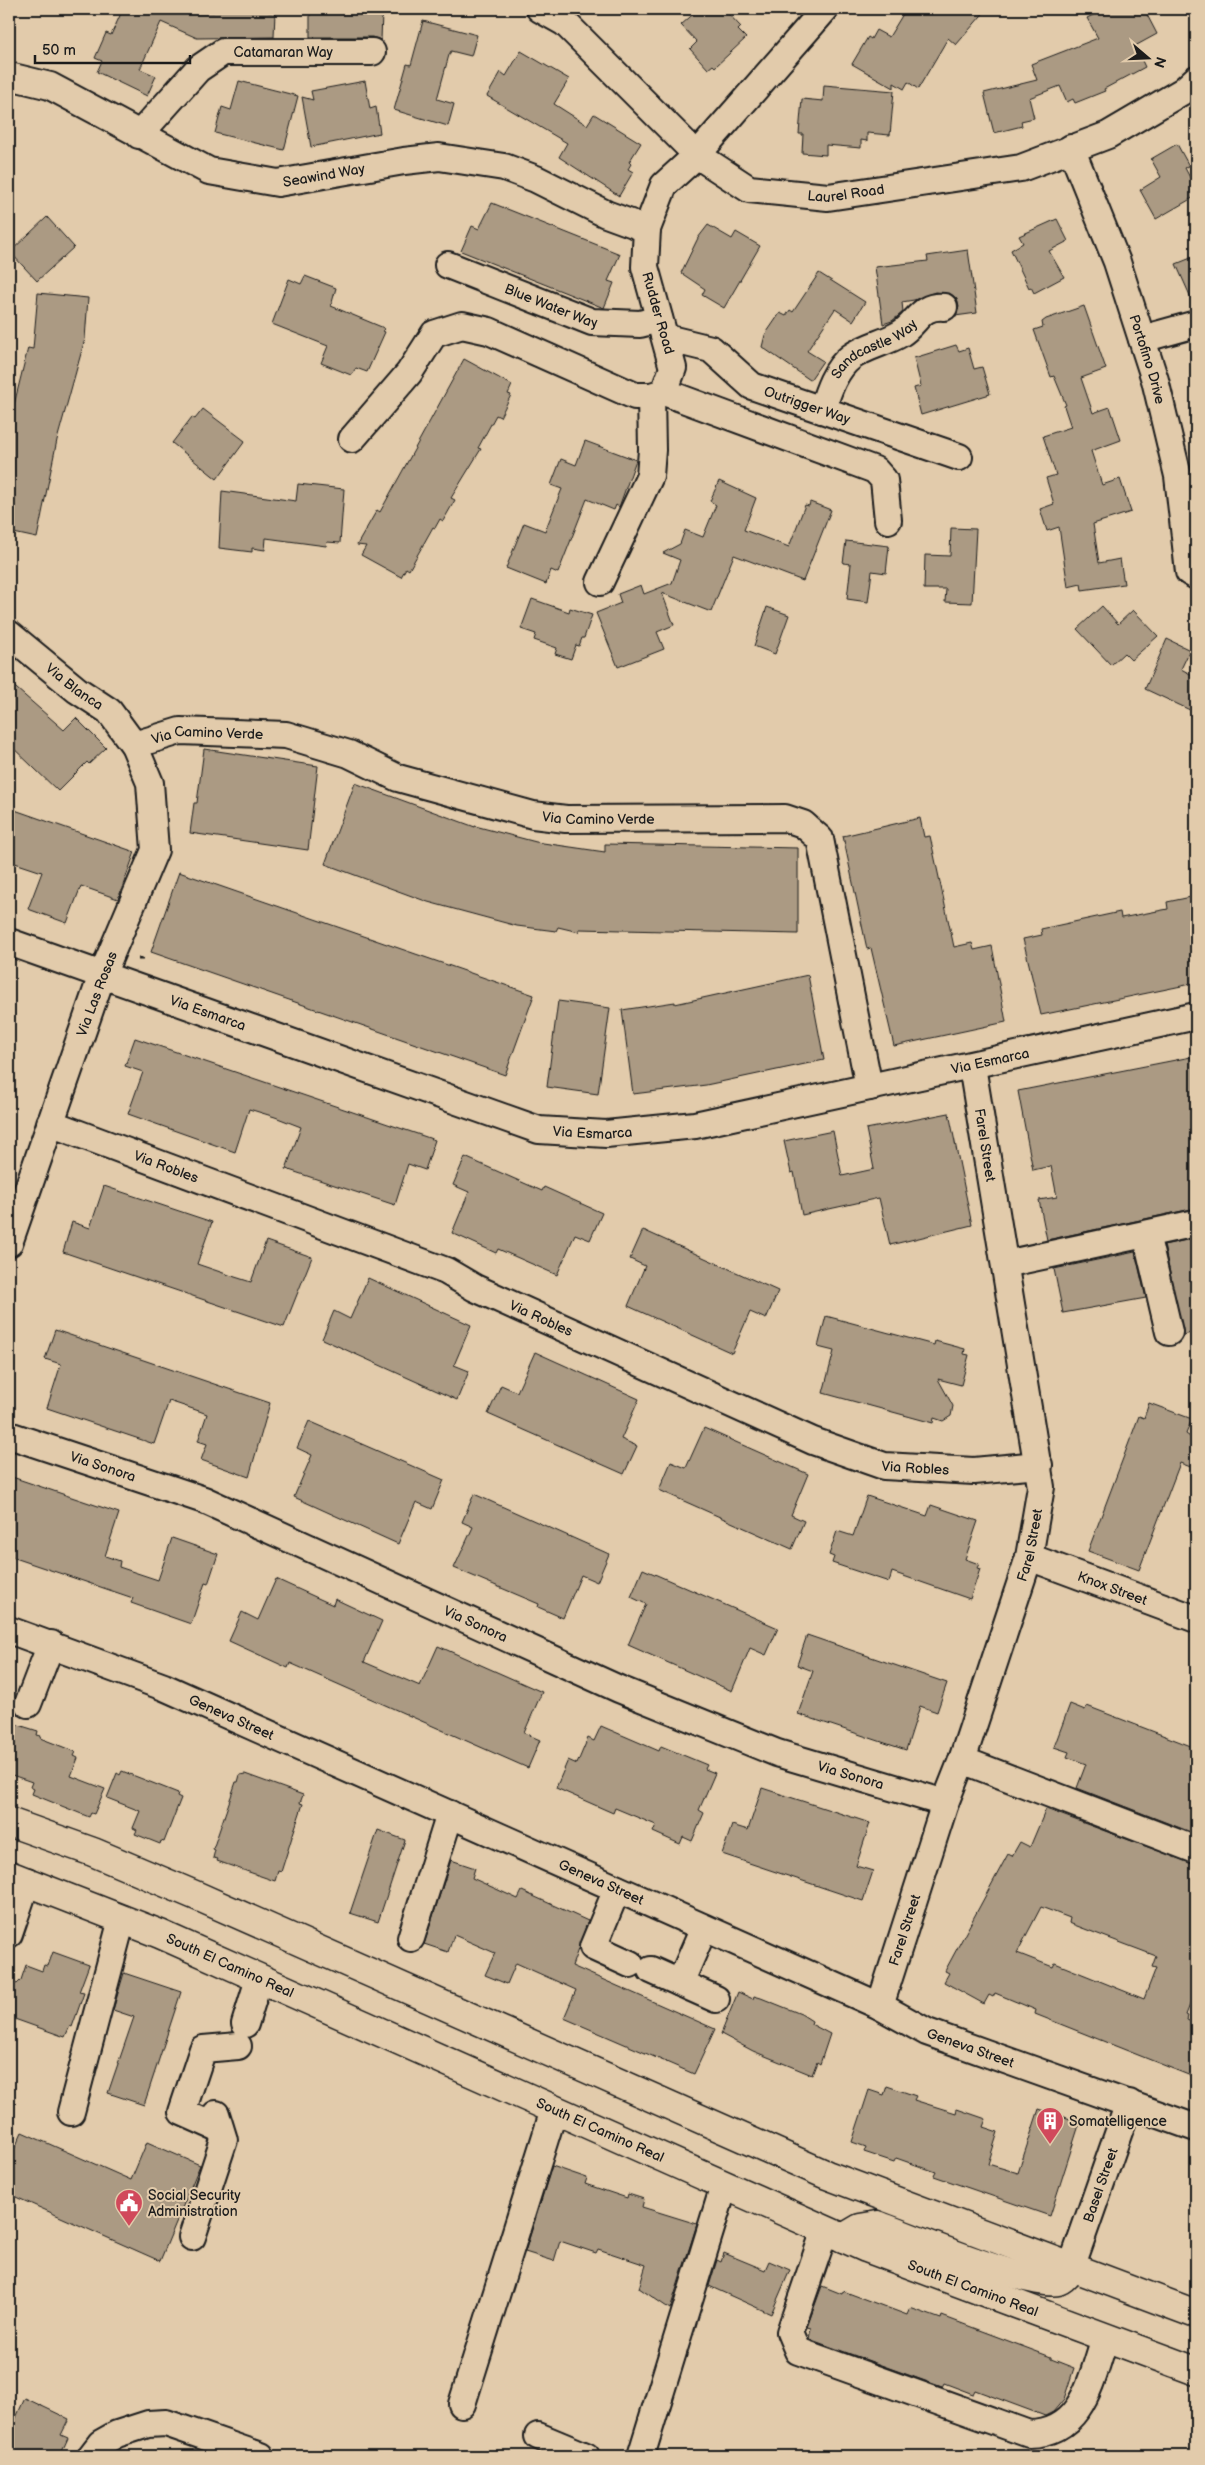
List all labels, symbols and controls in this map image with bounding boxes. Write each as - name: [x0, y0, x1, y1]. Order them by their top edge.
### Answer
- scale bar: [35, 32, 190, 64]
- north arrow: [1122, 32, 1172, 82]
- text: 50 m: [42, 41, 76, 60]
- street label: Catamaran Way: [234, 44, 334, 61]
- text: N: [1150, 54, 1170, 70]
- street label: Seawind Way: [282, 159, 367, 191]
- street label: Laurel Road: [807, 180, 885, 206]
- street label: Rudder Road: [638, 270, 678, 356]
- street label: Blue Water Way: [502, 280, 599, 331]
- street label: Portofino Drive: [1126, 312, 1169, 406]
- street label: Sandcastle Way: [827, 315, 921, 382]
- street label: Outrigger Way: [762, 382, 853, 428]
- street label: Via Blanca: [42, 659, 107, 713]
- street label: Via Camino Verde: [149, 722, 264, 748]
- street label: Via Camino Verde: [541, 808, 655, 828]
- street label: Via Las Rosas: [73, 949, 121, 1039]
- street label: Via Esmarca: [168, 991, 248, 1034]
- street label: Via Esmarca: [950, 1044, 1031, 1078]
- street label: Farel Street: [971, 1107, 999, 1184]
- street label: Via Esmarca: [552, 1122, 633, 1143]
- street label: Via Robles: [131, 1147, 201, 1186]
- street label: Via Robles: [507, 1296, 576, 1340]
- street label: Via Sonora: [68, 1447, 138, 1485]
- street label: Via Robles: [881, 1457, 950, 1478]
- street label: Farel Street: [1013, 1507, 1046, 1584]
- street label: Knox Street: [1075, 1567, 1150, 1609]
- street label: Via Sonora: [441, 1602, 510, 1646]
- street label: Geneva Street: [186, 1691, 277, 1744]
- street label: Via Sonora: [816, 1757, 886, 1793]
- street label: Geneva Street: [556, 1855, 647, 1909]
- street label: Farel Street: [885, 1891, 924, 1968]
- street label: South El Camino Real: [164, 1929, 297, 2001]
- street label: Geneva Street: [925, 2024, 1017, 2071]
- street label: South El Camino Real: [534, 2094, 667, 2166]
- building icon: Somatelligence: [1035, 2106, 1065, 2145]
- place label: Somatelligence: [1069, 2113, 1167, 2130]
- street label: Basel Street: [1079, 2145, 1121, 2225]
- place label: Social Security Administration: [148, 2187, 241, 2220]
- public building icon: Social Security Administration: [114, 2188, 144, 2227]
- street label: South El Camino Real: [905, 2256, 1041, 2320]

